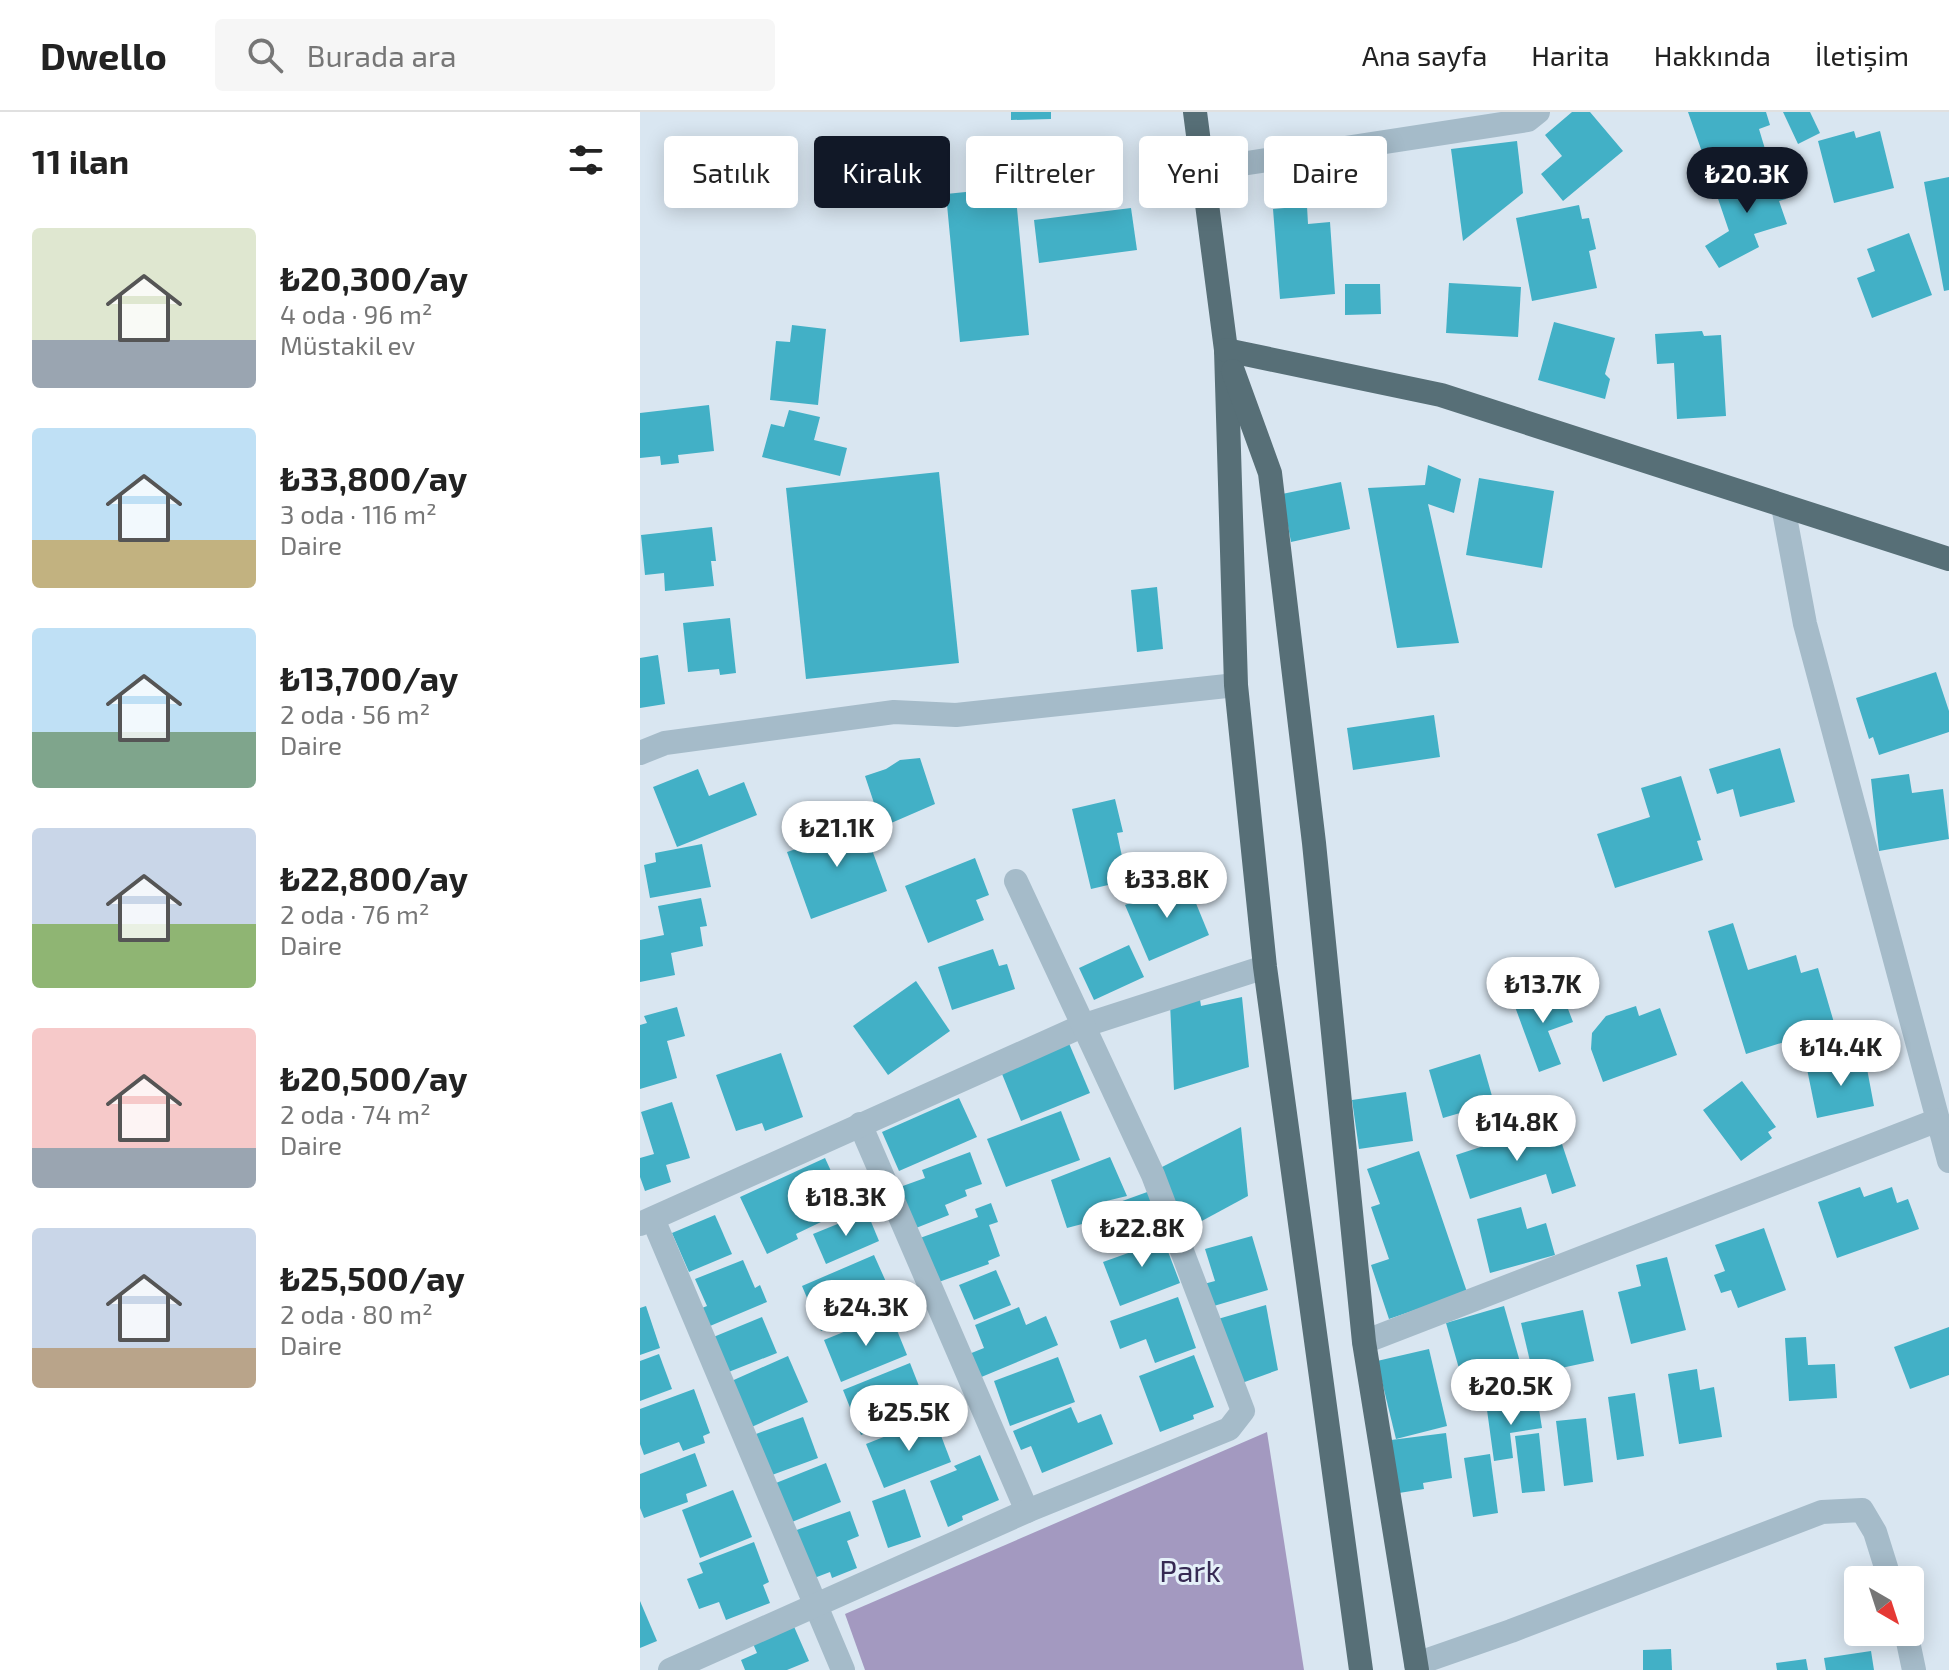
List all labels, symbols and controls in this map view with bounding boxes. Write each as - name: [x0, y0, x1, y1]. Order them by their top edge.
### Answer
- search box: [215, 19, 775, 91]
- text: Dwello: [40, 32, 167, 78]
- icon: search: [243, 33, 287, 77]
- text: Burada ara: [307, 37, 456, 73]
- text: Ana sayfa: [1362, 38, 1487, 72]
- text: Harita: [1531, 38, 1610, 72]
- text: Hakkında: [1654, 38, 1771, 72]
- text: İletişim: [1815, 38, 1909, 72]
- chip: Satılık: [664, 136, 798, 208]
- chip: Kiralık: [814, 136, 950, 208]
- chip: Filtreler: [966, 136, 1123, 208]
- chip: Yeni: [1139, 136, 1248, 208]
- chip: Daire: [1264, 136, 1387, 208]
- icon: filters: [564, 138, 608, 182]
- text: 11 ilan: [32, 140, 129, 181]
- pin: ₺20.3K: [1682, 147, 1812, 215]
- text: ₺20.3K: [1705, 157, 1789, 188]
- text: ₺20,300/ay: [280, 257, 468, 298]
- icon: home: [96, 260, 192, 356]
- text: 4 oda · 96 m²: [280, 298, 433, 329]
- text: Müstakil ev: [280, 329, 415, 360]
- text: ₺33,800/ay: [280, 457, 467, 498]
- icon: home: [96, 460, 192, 556]
- text: 3 oda · 116 m²: [280, 498, 437, 529]
- text: Daire: [280, 529, 342, 560]
- text: ₺13,700/ay: [280, 657, 458, 698]
- icon: home: [96, 660, 192, 756]
- text: 2 oda · 56 m²: [280, 698, 430, 729]
- text: Daire: [280, 729, 342, 760]
- pin: ₺21.1K: [772, 801, 902, 869]
- text: ₺21.1K: [800, 811, 874, 842]
- pin: ₺33.8K: [1102, 852, 1232, 920]
- text: ₺22,800/ay: [280, 857, 468, 898]
- icon: home: [96, 860, 192, 956]
- text: ₺33.8K: [1125, 862, 1209, 893]
- text: 2 oda · 76 m²: [280, 898, 430, 929]
- text: Daire: [280, 929, 342, 960]
- pin: ₺13.7K: [1478, 957, 1608, 1025]
- text: ₺13.7K: [1504, 967, 1582, 998]
- pin: ₺14.4K: [1776, 1020, 1906, 1088]
- text: ₺14.4K: [1800, 1030, 1882, 1061]
- text: ₺20,500/ay: [280, 1057, 467, 1098]
- icon: home: [96, 1060, 192, 1156]
- pin: ₺14.8K: [1452, 1095, 1582, 1163]
- text: 2 oda · 74 m²: [280, 1098, 431, 1129]
- text: ₺14.8K: [1476, 1105, 1558, 1136]
- text: Daire: [280, 1129, 342, 1160]
- pin: ₺18.3K: [781, 1170, 911, 1238]
- text: ₺18.3K: [806, 1180, 886, 1211]
- pin: ₺22.8K: [1077, 1201, 1207, 1269]
- text: ₺22.8K: [1100, 1211, 1184, 1242]
- text: ₺25,500/ay: [280, 1257, 465, 1298]
- icon: home: [96, 1260, 192, 1356]
- pin: ₺24.3K: [801, 1280, 931, 1348]
- text: ₺24.3K: [824, 1290, 908, 1321]
- text: 2 oda · 80 m²: [280, 1298, 433, 1329]
- text: Daire: [280, 1329, 342, 1360]
- pin: ₺20.5K: [1446, 1359, 1576, 1427]
- text: ₺20.5K: [1469, 1369, 1553, 1400]
- pin: ₺25.5K: [844, 1385, 974, 1453]
- text: ₺25.5K: [868, 1395, 950, 1426]
- park label: Park: [1159, 1552, 1221, 1588]
- north arrow: [1844, 1566, 1924, 1646]
- map controls: [1844, 1566, 1924, 1646]

